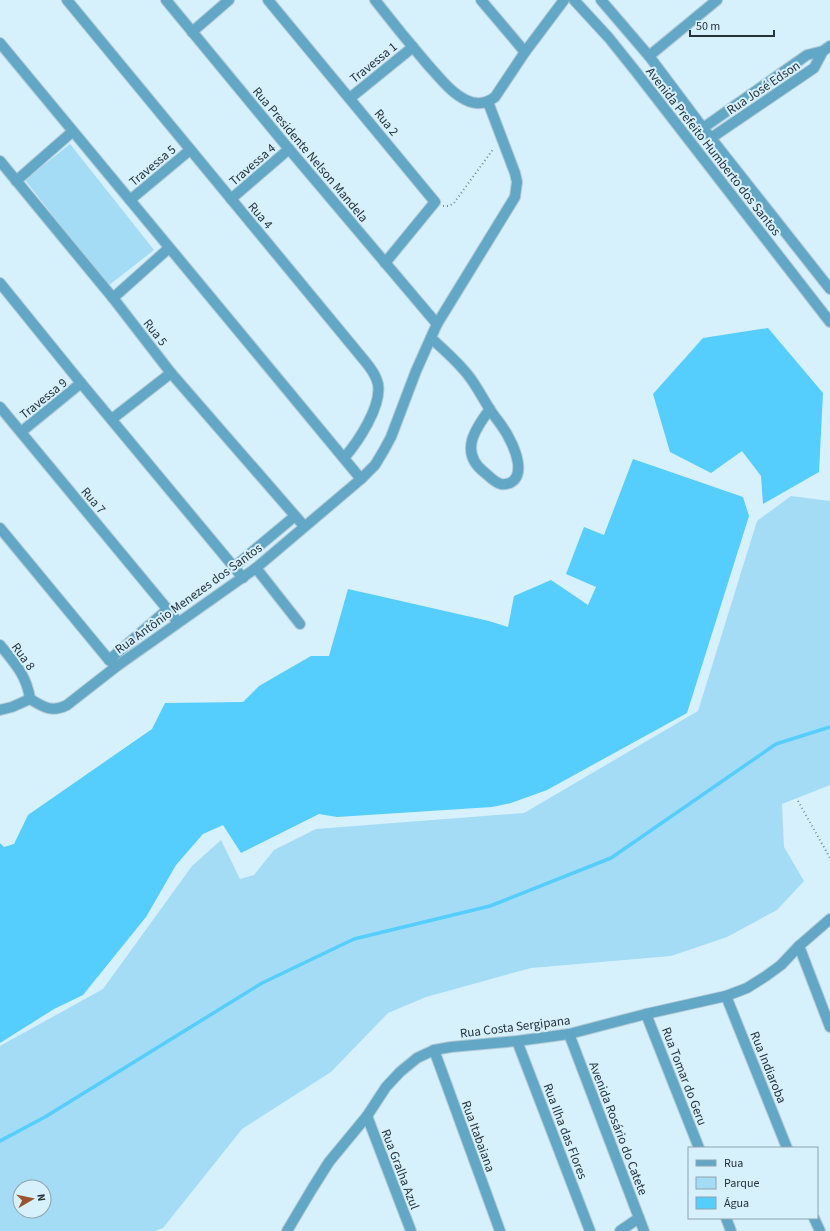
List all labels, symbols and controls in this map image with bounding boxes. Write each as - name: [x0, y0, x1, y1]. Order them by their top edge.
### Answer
- scale bar: [690, 12, 774, 38]
- text: 50 m: [696, 18, 720, 35]
- street label: Travessa 1: [346, 38, 401, 87]
- street label: Rua José Edson: [723, 57, 804, 119]
- street label: Avenida Prefeito Humberto dos Santos: [642, 64, 785, 240]
- street label: Rua Presidente Nelson Mandela: [248, 83, 372, 226]
- street label: Rua 2: [370, 105, 403, 140]
- street label: Travessa 4: [226, 139, 280, 190]
- street label: Travessa 5: [125, 141, 180, 191]
- street label: Rua 4: [244, 198, 277, 233]
- street label: Rua 5: [139, 315, 172, 350]
- street label: Travessa 9: [16, 374, 71, 423]
- street label: Rua 7: [77, 483, 110, 518]
- street label: Rua Antônio Menezes dos Santos: [111, 539, 266, 658]
- street label: Rua 8: [7, 639, 39, 674]
- street label: Rua Costa Sergipana: [459, 1011, 571, 1043]
- street label: Rua Tomar do Geru: [657, 1025, 711, 1128]
- street label: Rua Indiaroba: [745, 1029, 791, 1106]
- street label: Avenida Rosário do Catete: [584, 1059, 652, 1198]
- street label: Rua Ilha das Flores: [538, 1081, 592, 1182]
- street label: Rua Itabaiana: [457, 1098, 499, 1175]
- street label: Rua Gralha Azul: [376, 1127, 424, 1212]
- legend: [688, 1147, 818, 1219]
- text: Rua: [724, 1155, 743, 1172]
- text: Parque: [724, 1175, 760, 1192]
- north arrow: [12, 1179, 52, 1219]
- text: N: [33, 1193, 49, 1202]
- text: Água: [724, 1195, 749, 1212]

